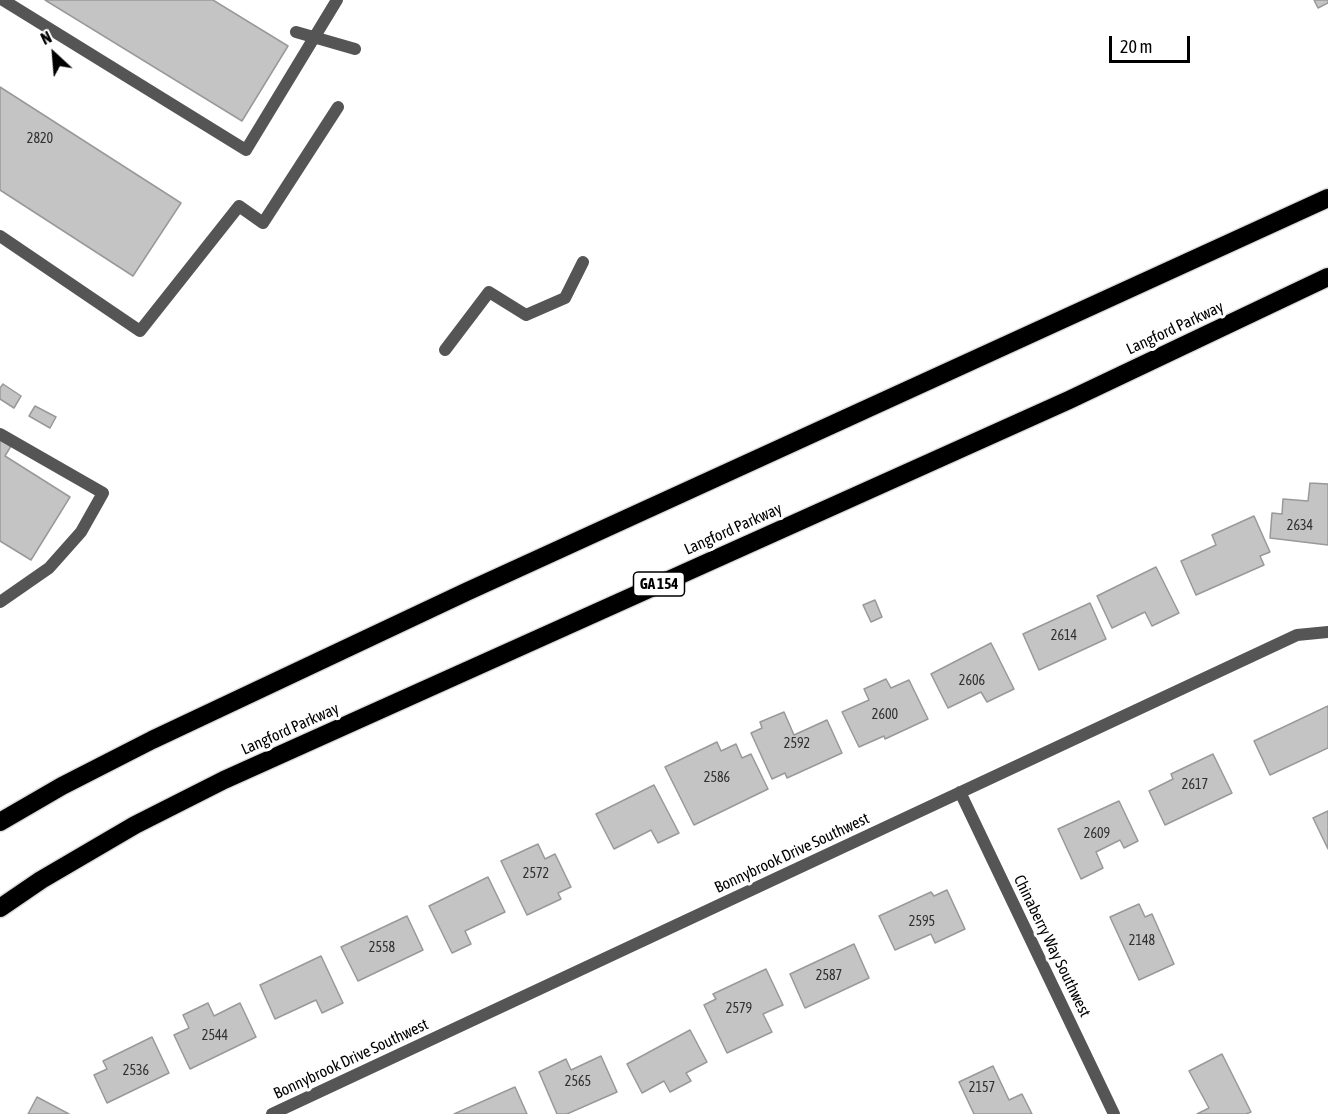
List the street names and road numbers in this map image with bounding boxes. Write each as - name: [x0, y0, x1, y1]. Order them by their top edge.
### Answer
- street label: Langford Parkway: [1123, 297, 1227, 359]
- street label: Langford Parkway: [681, 499, 785, 559]
- road number: GA 154: [634, 572, 684, 596]
- street label: Langford Parkway: [238, 699, 342, 759]
- street label: Bonnybrook Drive Southwest: [712, 809, 872, 897]
- street label: Chinaberry Way Southwest: [1009, 872, 1095, 1020]
- street label: Bonnybrook Drive Southwest: [271, 1015, 431, 1103]

